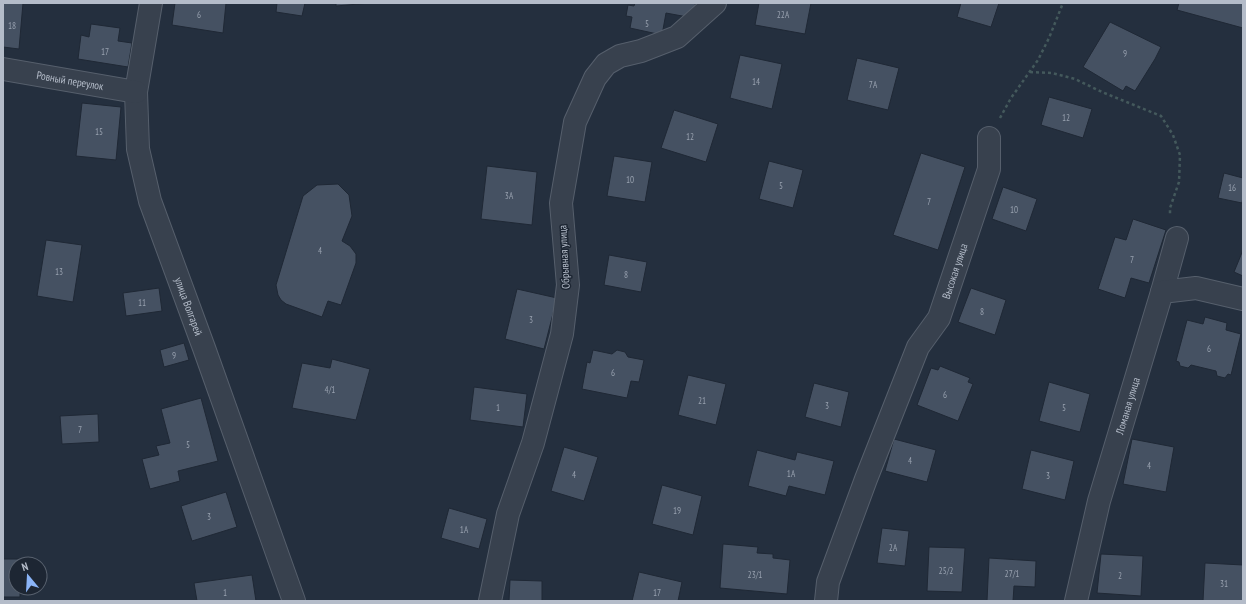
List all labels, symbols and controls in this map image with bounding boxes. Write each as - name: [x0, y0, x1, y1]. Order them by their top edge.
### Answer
- house number: 6: [197, 9, 201, 20]
- house number: 22А: [777, 9, 790, 20]
- house number: 5: [645, 18, 649, 29]
- house number: 18: [8, 20, 16, 31]
- house number: 17: [101, 46, 109, 57]
- house number: 9: [1123, 48, 1127, 59]
- street label: Ровный переулок: [35, 68, 105, 93]
- house number: 14: [752, 76, 760, 87]
- house number: 7А: [869, 79, 878, 90]
- house number: 12: [1062, 112, 1070, 123]
- house number: 15: [95, 126, 103, 137]
- house number: 12: [686, 131, 694, 142]
- house number: 10: [626, 174, 634, 185]
- house number: 5: [779, 180, 783, 191]
- house number: 16: [1228, 182, 1236, 193]
- house number: 3А: [505, 190, 514, 201]
- house number: 7: [927, 196, 931, 207]
- house number: 10: [1010, 204, 1018, 215]
- street label: Обрывная улица: [555, 225, 573, 289]
- street label: Высокая улица: [939, 242, 970, 301]
- house number: 4: [318, 245, 322, 256]
- house number: 7: [1130, 254, 1134, 265]
- house number: 13: [55, 266, 63, 277]
- house number: 8: [624, 269, 628, 280]
- street label: улица Волгарей: [172, 275, 206, 338]
- house number: 11: [138, 297, 146, 308]
- house number: 8: [980, 306, 984, 317]
- house number: 3: [529, 314, 533, 325]
- house number: 6: [1207, 343, 1211, 354]
- house number: 9: [172, 350, 176, 361]
- house number: 6: [611, 367, 615, 378]
- street label: Ломаная улица: [1112, 376, 1143, 437]
- house number: 4/1: [325, 384, 335, 395]
- house number: 6: [943, 389, 947, 400]
- house number: 21: [698, 395, 706, 406]
- house number: 3: [825, 400, 829, 411]
- house number: 1: [496, 402, 500, 413]
- house number: 5: [1062, 402, 1066, 413]
- house number: 7: [78, 424, 82, 435]
- house number: 5: [186, 439, 190, 450]
- house number: 4: [908, 455, 912, 466]
- house number: 4: [1147, 460, 1151, 471]
- house number: 1А: [787, 468, 796, 479]
- house number: 4: [572, 469, 576, 480]
- house number: 3: [1046, 470, 1050, 481]
- house number: 19: [673, 505, 681, 516]
- house number: 3: [207, 511, 211, 522]
- house number: 1А: [460, 524, 469, 535]
- house number: 2А: [889, 542, 898, 553]
- north arrow: [8, 556, 48, 596]
- text: N: [20, 559, 30, 574]
- house number: 25/2: [939, 565, 953, 576]
- house number: 27/1: [1005, 568, 1019, 579]
- house number: 23/1: [748, 569, 762, 580]
- house number: 2: [1118, 570, 1122, 581]
- house number: 31: [1220, 578, 1228, 589]
- house number: 1: [223, 587, 227, 598]
- house number: 17: [653, 587, 661, 598]

